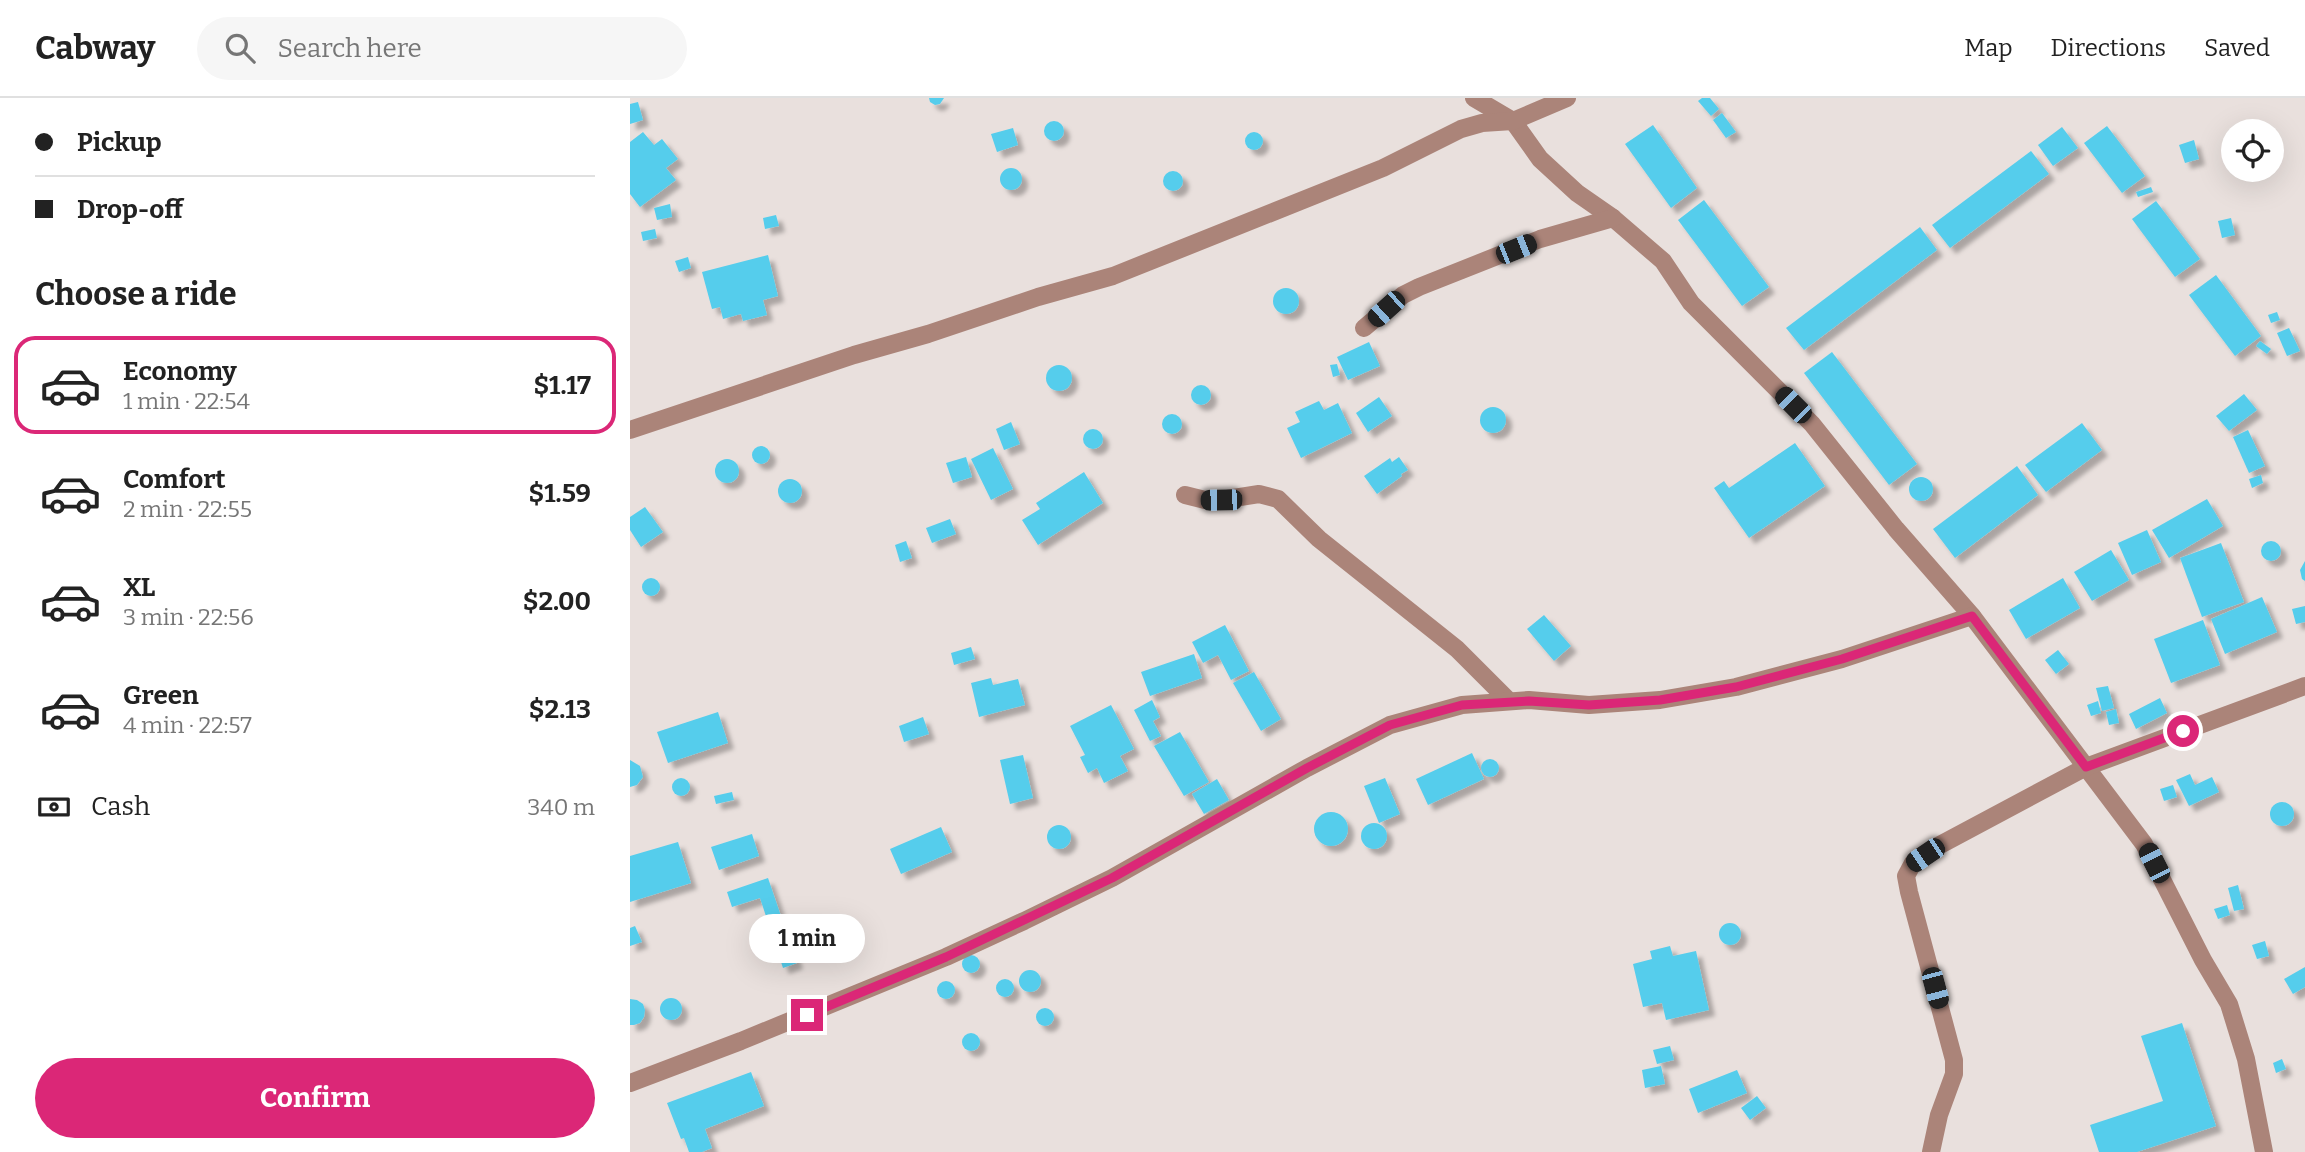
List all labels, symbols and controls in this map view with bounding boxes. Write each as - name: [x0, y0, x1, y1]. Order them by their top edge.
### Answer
- search box: [197, 17, 687, 80]
- text: Cabway: [35, 28, 155, 68]
- icon: search: [221, 29, 259, 67]
- text: Search here: [277, 33, 422, 64]
- text: Map: [1964, 34, 2013, 62]
- text: Directions: [2051, 34, 2166, 62]
- text: Saved: [2204, 34, 2270, 62]
- map controls: [2221, 119, 2284, 182]
- button: locate: [2221, 119, 2284, 182]
- text: Pickup: [77, 127, 162, 158]
- text: Drop-off: [77, 194, 183, 225]
- car: [1493, 231, 1540, 267]
- text: Choose a ride: [35, 275, 236, 313]
- car: [1364, 287, 1409, 331]
- icon: car: [39, 354, 102, 417]
- text: Economy: [123, 356, 237, 387]
- text: $1.17: [533, 370, 591, 401]
- car: [1771, 383, 1816, 427]
- text: 1 min · 22:54: [123, 387, 250, 415]
- icon: car: [39, 462, 102, 525]
- text: Comfort: [123, 464, 226, 495]
- text: $1.59: [529, 478, 591, 509]
- car: [1200, 489, 1243, 511]
- text: 2 min · 22:55: [123, 495, 252, 523]
- icon: car: [39, 570, 102, 633]
- text: XL: [123, 572, 155, 603]
- text: $2.00: [523, 586, 591, 617]
- text: 3 min · 22:56: [123, 603, 254, 631]
- icon: car: [39, 678, 102, 741]
- text: Green: [123, 680, 199, 711]
- text: $2.13: [529, 694, 591, 725]
- text: 4 min · 22:57: [123, 711, 252, 739]
- route start: [2167, 715, 2199, 747]
- icon: cash: [35, 788, 73, 826]
- text: Cash: [91, 791, 150, 822]
- text: 340 m: [527, 793, 595, 821]
- car: [1902, 835, 1949, 875]
- car: [2136, 840, 2173, 886]
- callout: 1 min: [749, 914, 865, 962]
- text: 1 min: [778, 924, 836, 952]
- car: [1920, 965, 1951, 1011]
- route end: [791, 999, 823, 1031]
- button: Confirm: [35, 1058, 595, 1138]

